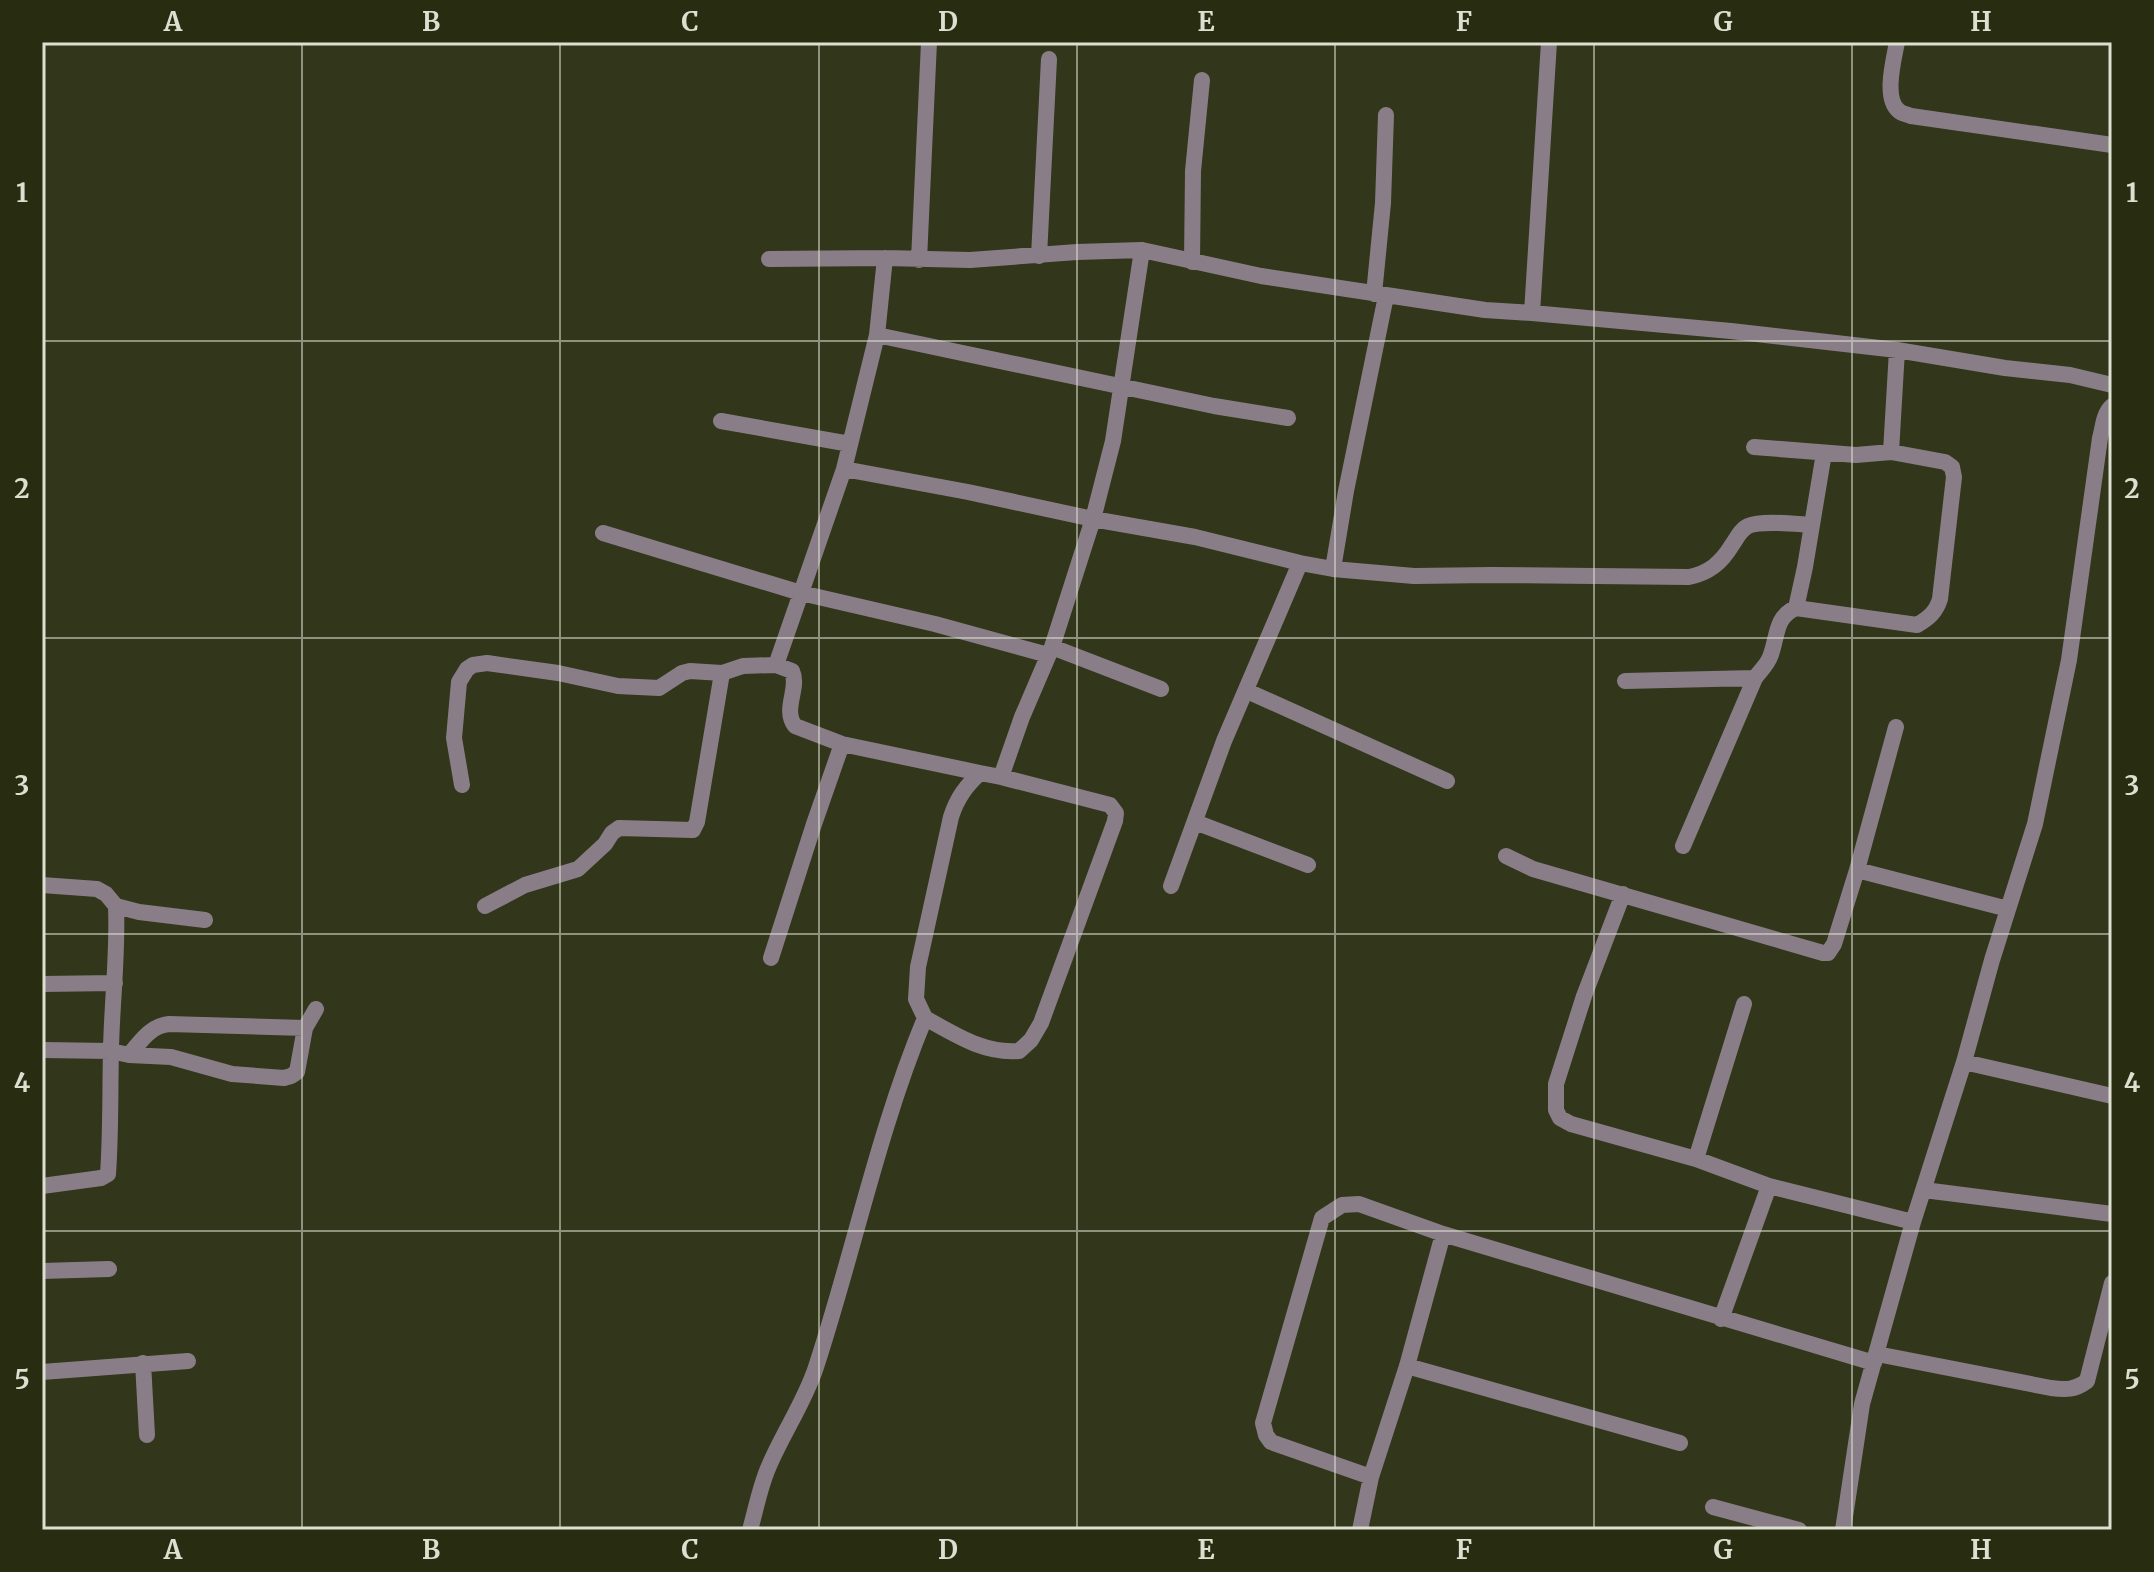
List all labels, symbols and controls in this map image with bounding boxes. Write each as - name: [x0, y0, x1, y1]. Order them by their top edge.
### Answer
- text: A: [163, 5, 183, 38]
- text: B: [422, 5, 440, 38]
- text: C: [681, 5, 699, 38]
- text: D: [938, 5, 958, 38]
- text: E: [1198, 5, 1215, 38]
- text: F: [1456, 5, 1472, 38]
- text: G: [1714, 5, 1733, 38]
- text: H: [1970, 5, 1992, 38]
- text: 1: [16, 176, 28, 209]
- text: 1: [2126, 176, 2138, 209]
- text: 2: [14, 472, 30, 505]
- text: 2: [2124, 472, 2140, 505]
- text: 3: [15, 769, 29, 802]
- text: 3: [2125, 769, 2139, 802]
- text: 4: [14, 1066, 31, 1099]
- text: 4: [2124, 1066, 2141, 1099]
- text: 5: [14, 1363, 30, 1396]
- text: 5: [2124, 1363, 2140, 1396]
- text: A: [163, 1533, 183, 1566]
- text: B: [422, 1533, 440, 1566]
- text: C: [681, 1533, 699, 1566]
- text: D: [938, 1533, 958, 1566]
- text: E: [1198, 1533, 1215, 1566]
- text: F: [1456, 1533, 1472, 1566]
- text: G: [1714, 1533, 1733, 1566]
- text: H: [1970, 1533, 1992, 1566]

